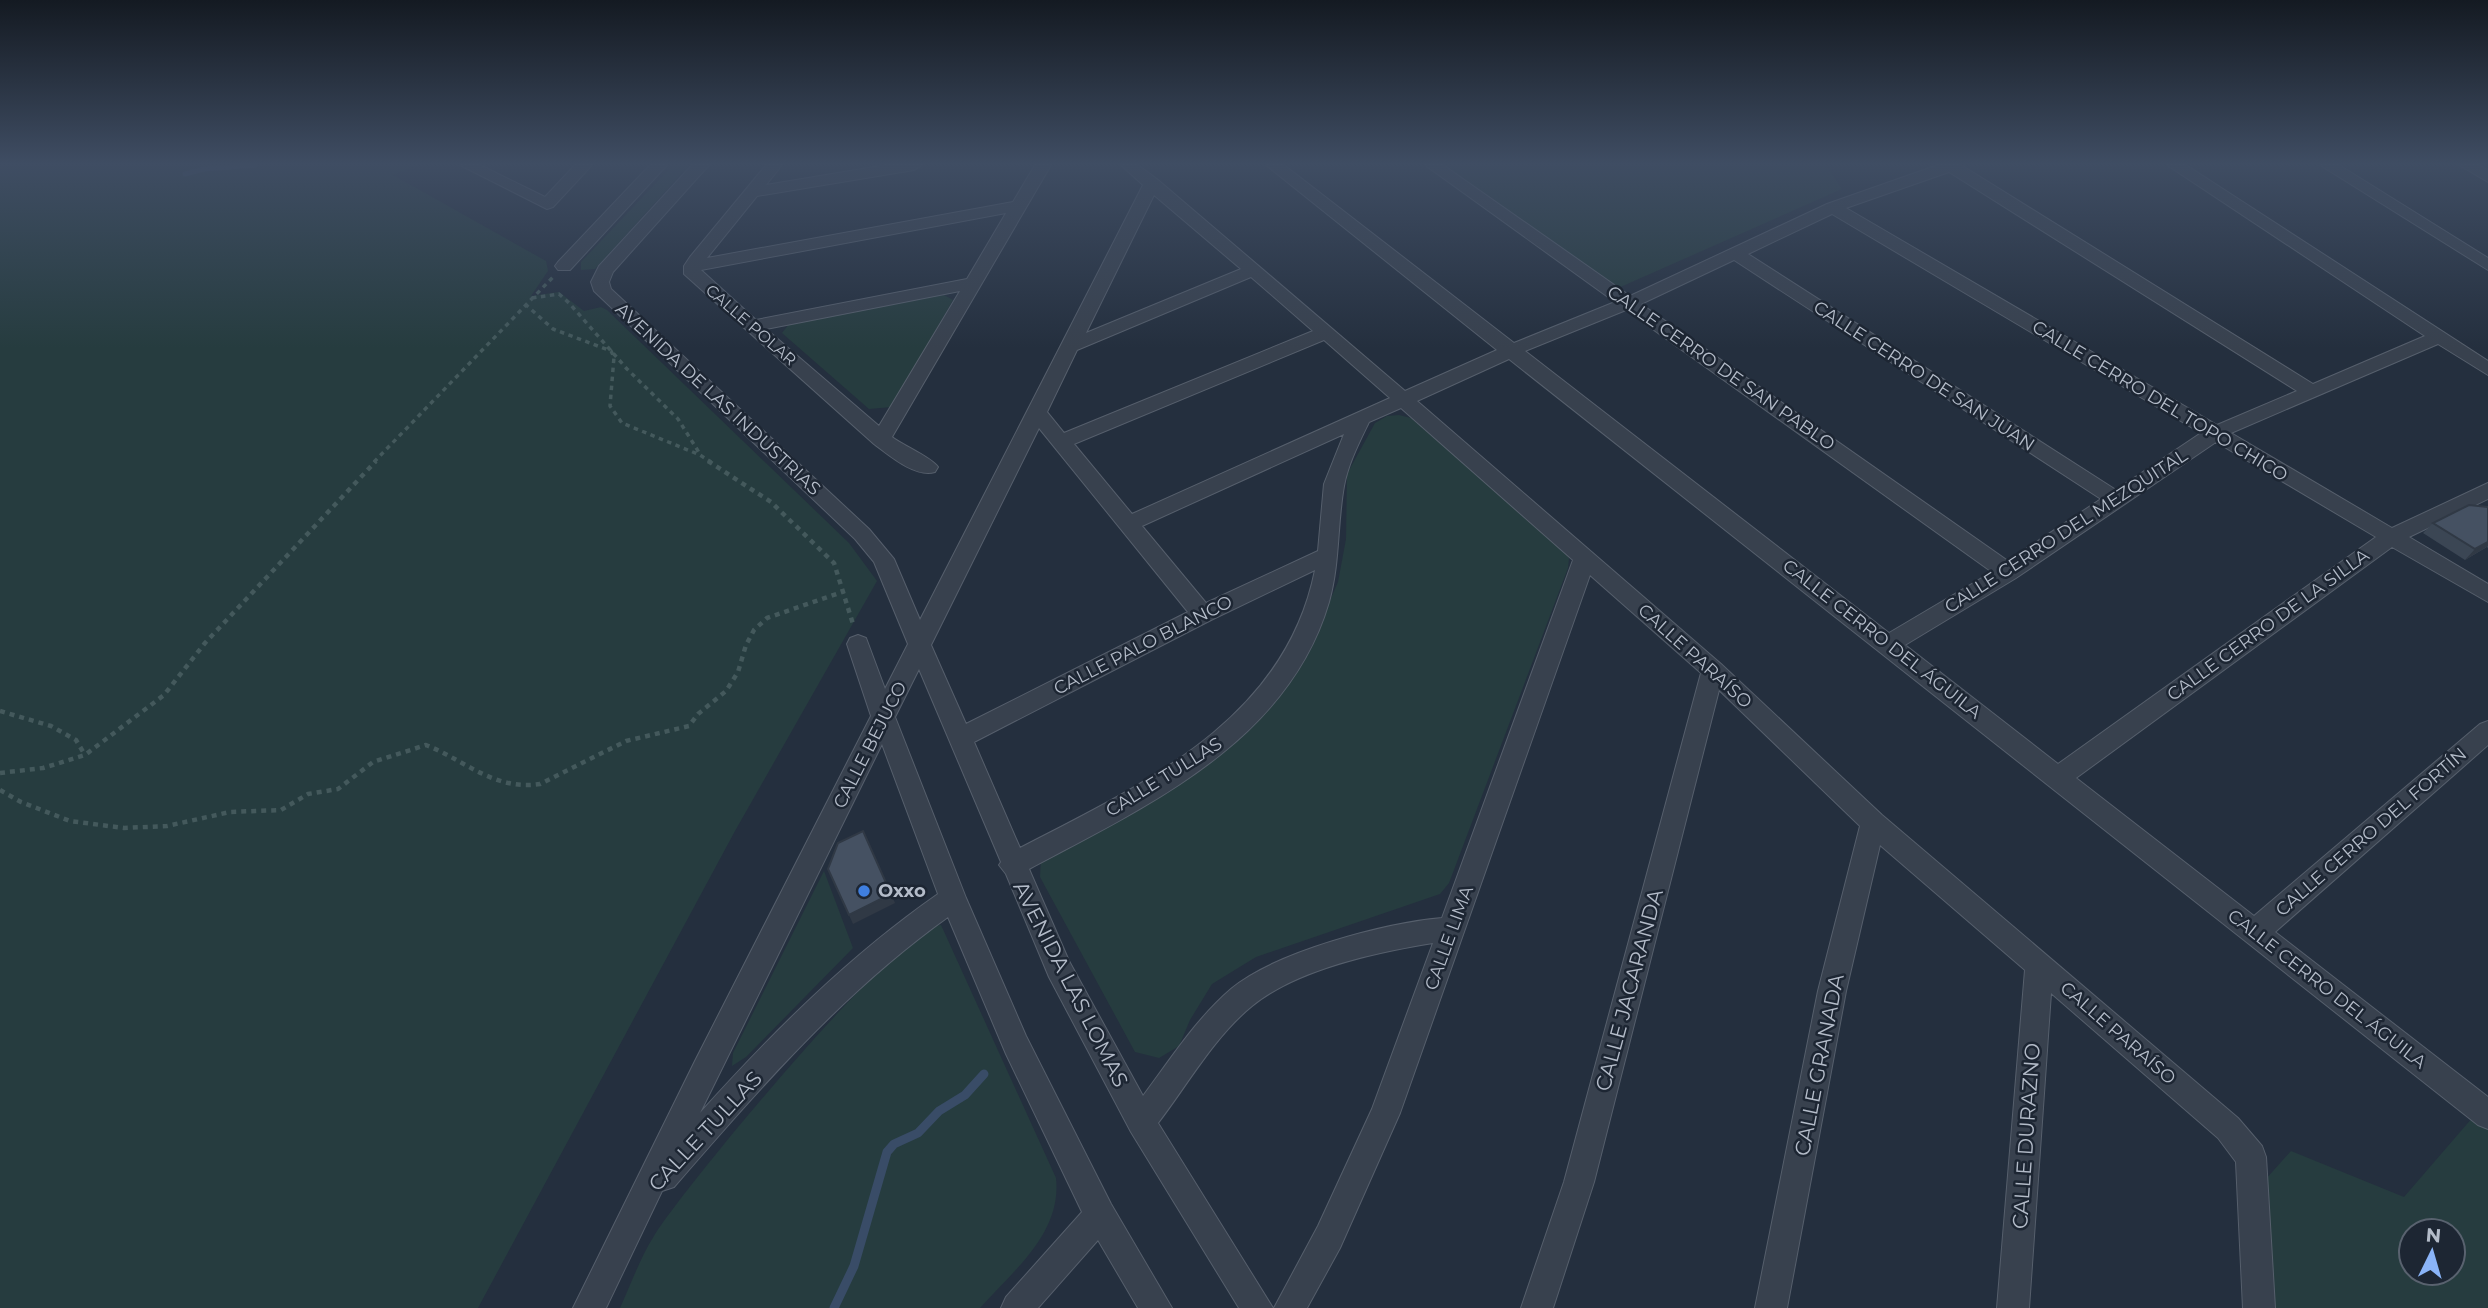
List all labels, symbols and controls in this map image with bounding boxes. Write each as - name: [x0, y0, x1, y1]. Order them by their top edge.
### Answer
- street label: CALLE POLAR: [702, 281, 800, 369]
- street label: CALLE CERRO DE SAN PABLO: [1603, 281, 1839, 455]
- street label: CALLE CERRO DE SAN JUAN: [1809, 296, 2039, 456]
- street label: AVENIDA DE LAS INDUSTRIAS: [611, 298, 825, 500]
- street label: CALLE CERRO DEL TOPO CHICO: [2028, 316, 2292, 486]
- street label: CALLE CERRO DEL MEZQUITAL: [1941, 444, 2192, 618]
- street label: CALLE CERRO DE LA SILLA: [2163, 544, 2373, 706]
- street label: CALLE CERRO DEL ÁGUILA: [1778, 555, 1986, 723]
- street label: CALLE PALO BLANCO: [1050, 590, 1236, 700]
- street label: CALLE PARAÍSO: [1633, 599, 1757, 713]
- street label: CALLE BEJUCO: [829, 678, 911, 812]
- street label: CALLE TULLAS: [1102, 732, 1226, 822]
- street label: CALLE CERRO DEL FORTÍN: [2271, 743, 2471, 921]
- street label: AVENIDA LAS LOMAS: [1008, 877, 1134, 1091]
- place label: Oxxo: [878, 880, 926, 902]
- marker: Oxxo: [856, 883, 872, 899]
- street label: CALLE LIMA: [1420, 883, 1478, 993]
- street label: CALLE JACARANDA: [1590, 885, 1668, 1094]
- street label: CALLE CERRO DEL ÁGUILA: [2223, 905, 2431, 1073]
- street label: CALLE GRANADA: [1789, 971, 1849, 1158]
- street label: CALLE PARAÍSO: [2056, 977, 2180, 1089]
- street label: CALLE DURAZNO: [2007, 1042, 2045, 1230]
- street label: CALLE TULLAS: [643, 1066, 767, 1196]
- north arrow: [2397, 1217, 2467, 1287]
- text: N: [2425, 1223, 2442, 1248]

